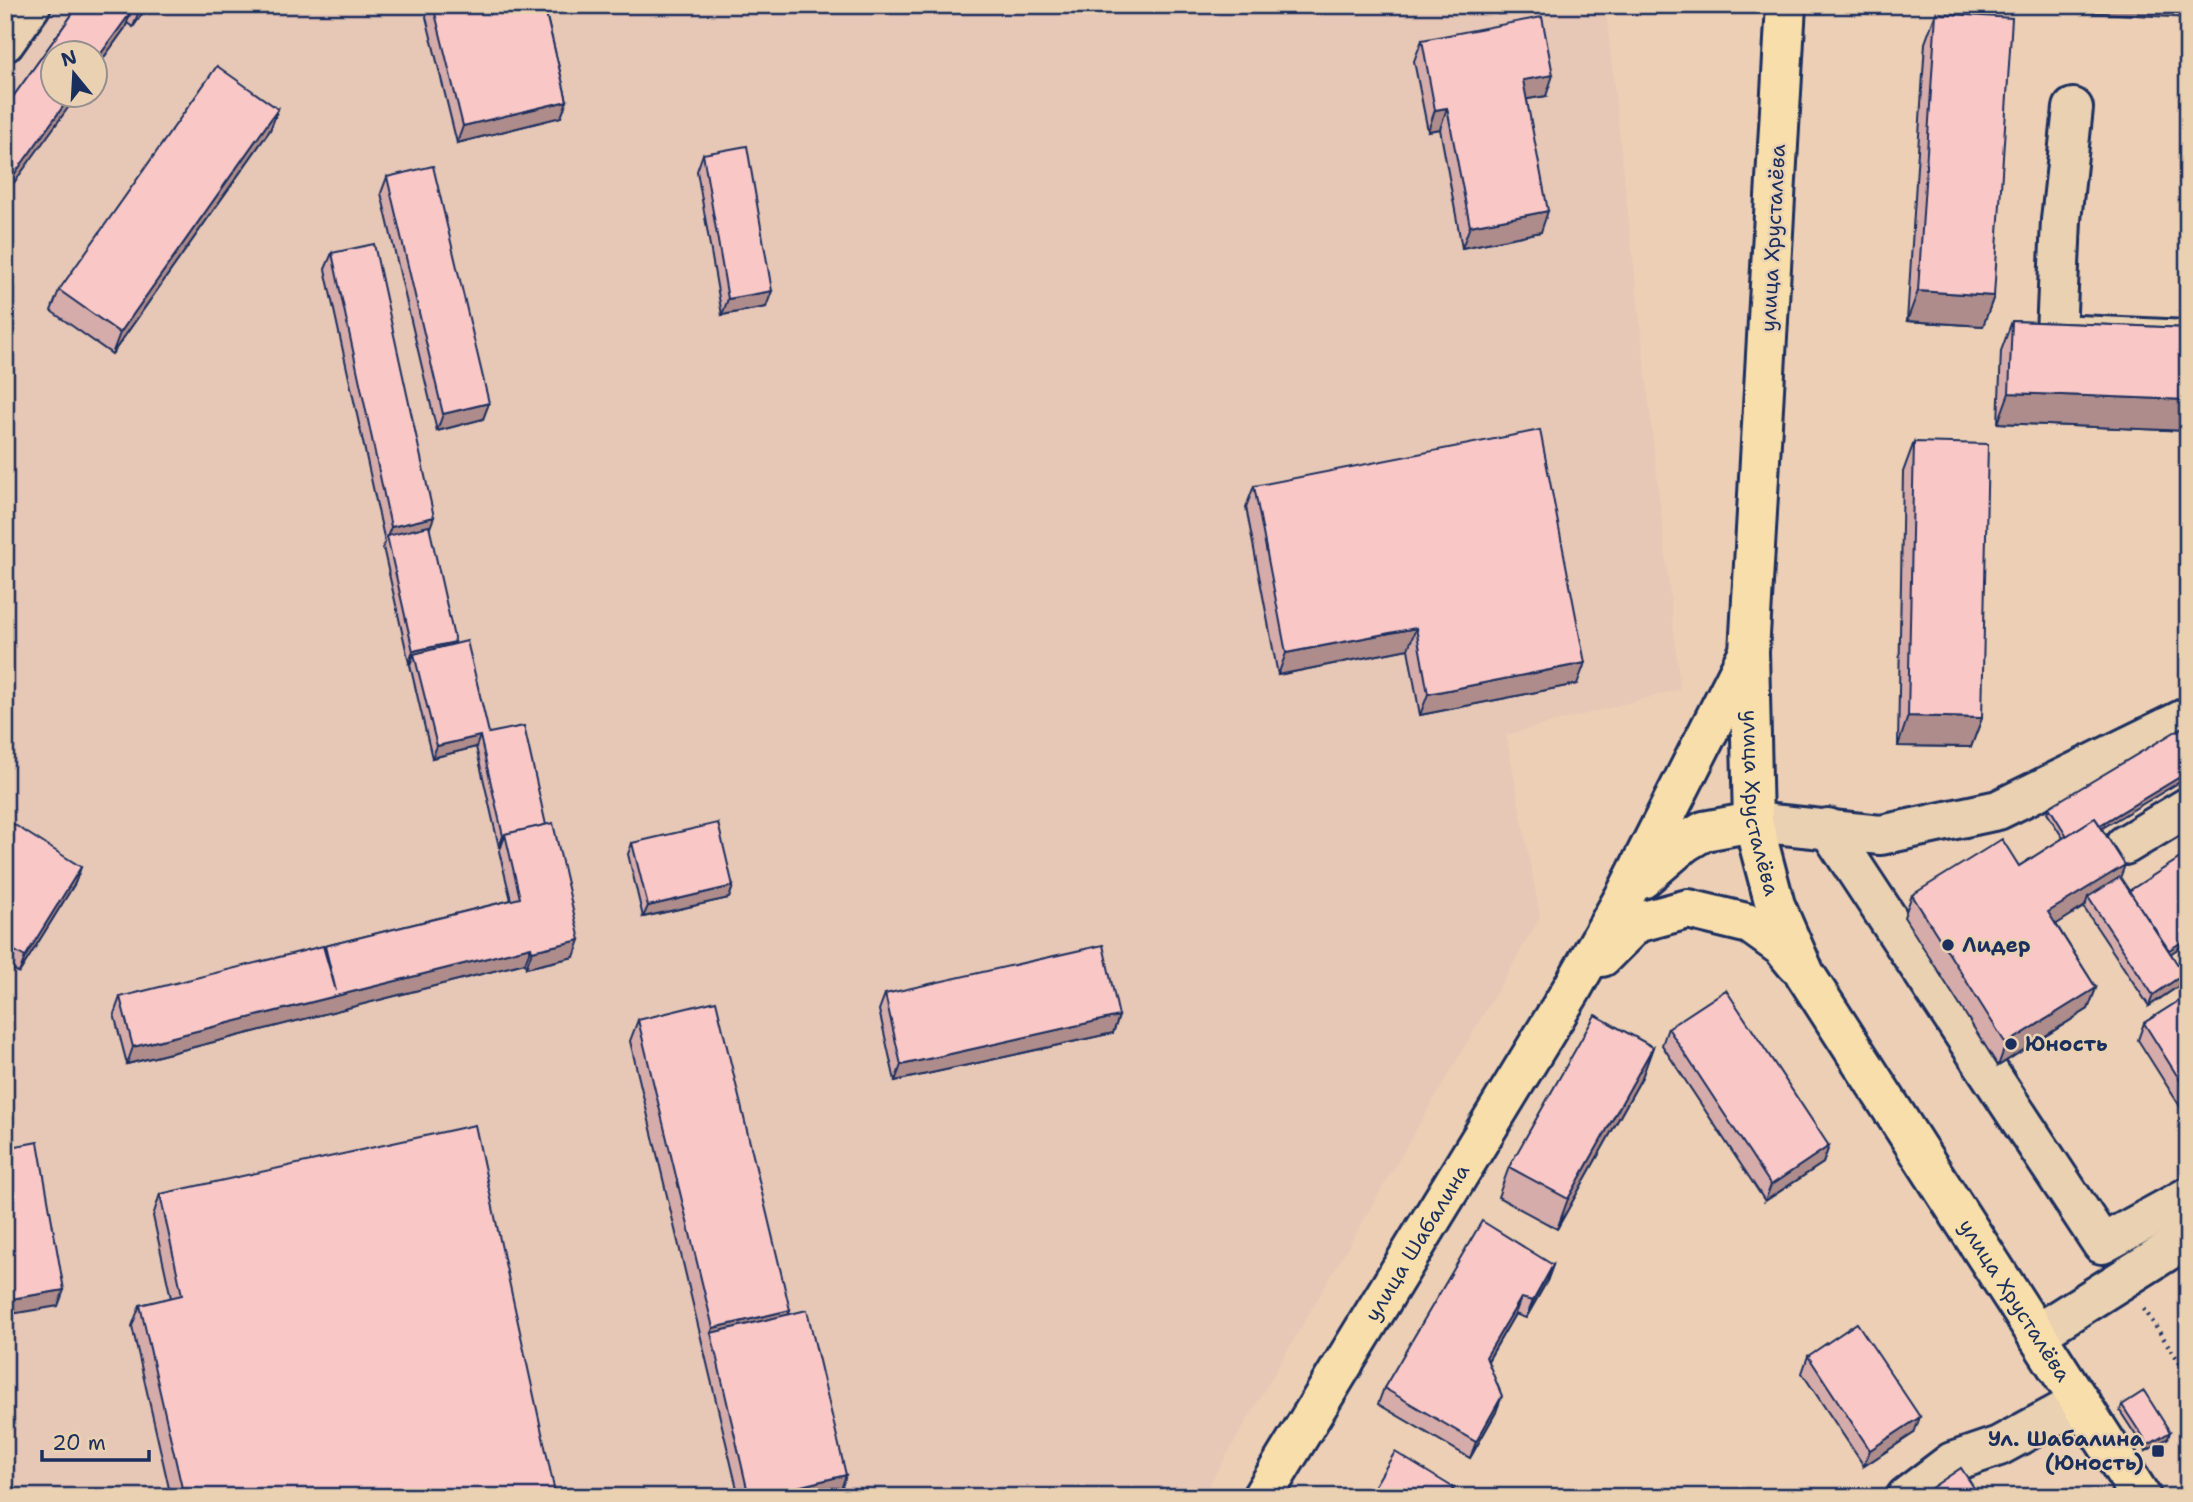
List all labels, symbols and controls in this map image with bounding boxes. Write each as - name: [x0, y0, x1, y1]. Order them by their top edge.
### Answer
- north arrow: [38, 38, 108, 108]
- text: N: [58, 44, 80, 73]
- street label: улица Хрусталёва: [1754, 143, 1792, 333]
- street label: улица Хрусталёва: [1736, 710, 1786, 899]
- place label: Лидер: [1962, 931, 2031, 959]
- marker: Лидер: [1940, 937, 1956, 953]
- place label: Юность: [2025, 1030, 2108, 1058]
- marker: Юность: [2003, 1036, 2019, 1052]
- street label: улица Шабалина: [1358, 1159, 1476, 1327]
- street label: улица Хрусталёва: [1952, 1214, 2077, 1387]
- scale bar: [42, 1418, 149, 1462]
- place label: Ул. Шабалина (Юность): [1988, 1425, 2145, 1477]
- text: 20 m: [52, 1429, 106, 1457]
- marker: Ул. Шабалина (Юность): [2150, 1443, 2166, 1459]

